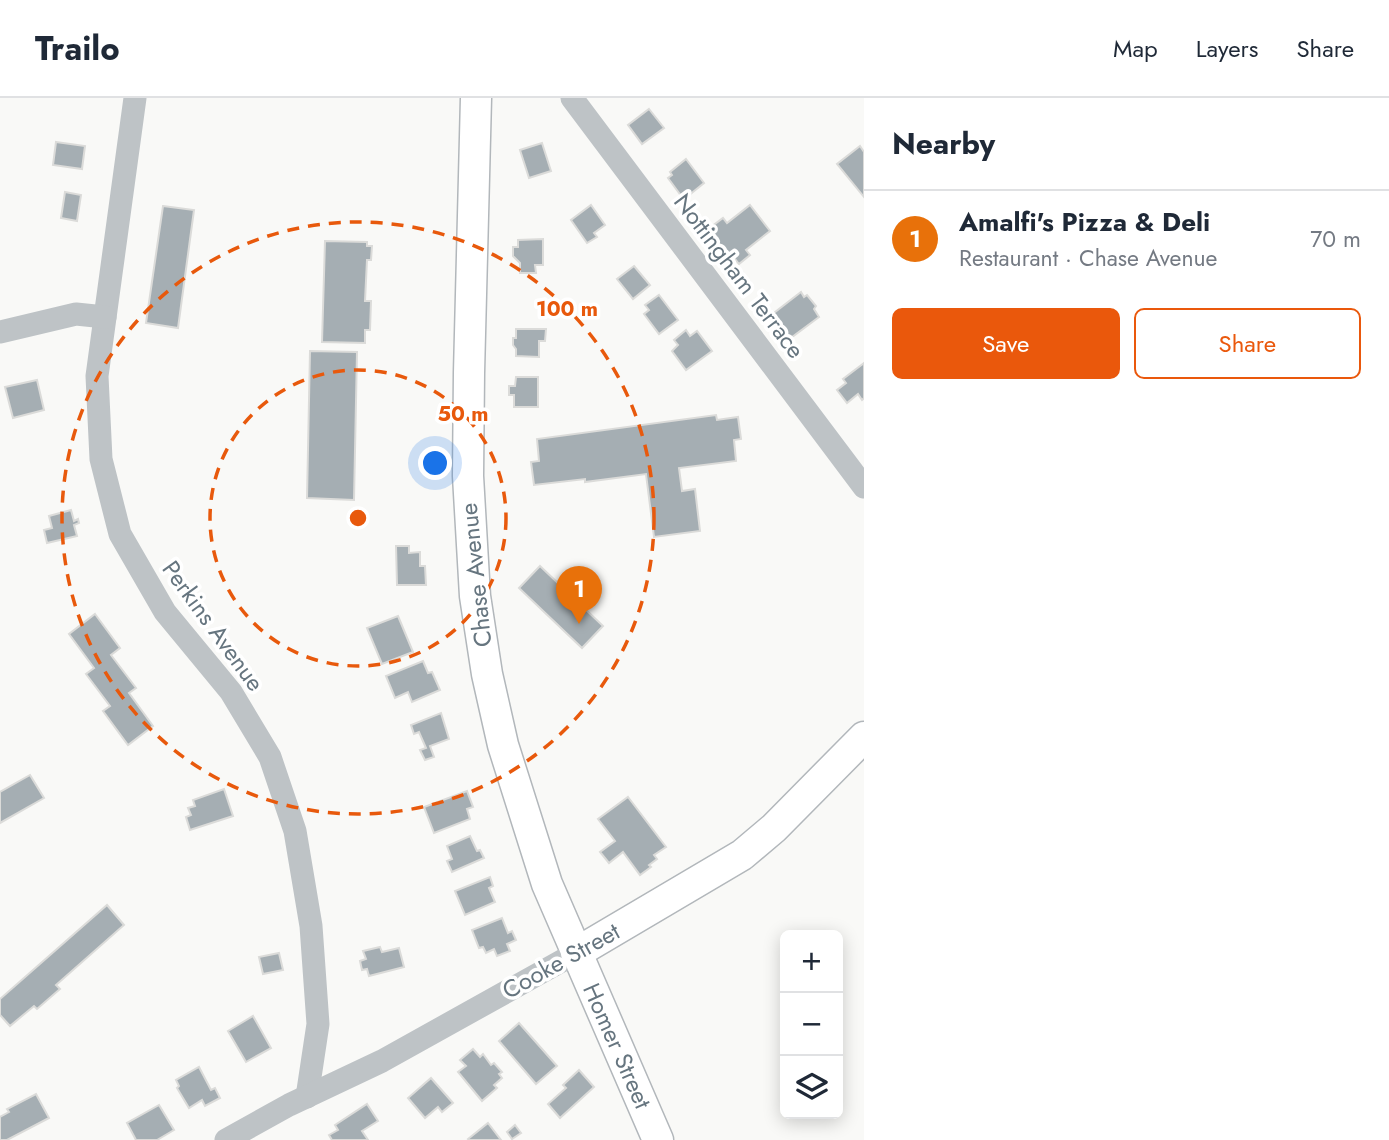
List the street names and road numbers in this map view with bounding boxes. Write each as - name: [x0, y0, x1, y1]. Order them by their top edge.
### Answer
- street label: Nottingham Terrace: [666, 186, 813, 366]
- street label: Chase Avenue: [451, 501, 500, 649]
- street label: Perkins Avenue: [154, 553, 273, 698]
- street label: Cooke Street: [496, 914, 626, 1007]
- street label: Homer Street: [574, 977, 661, 1114]

